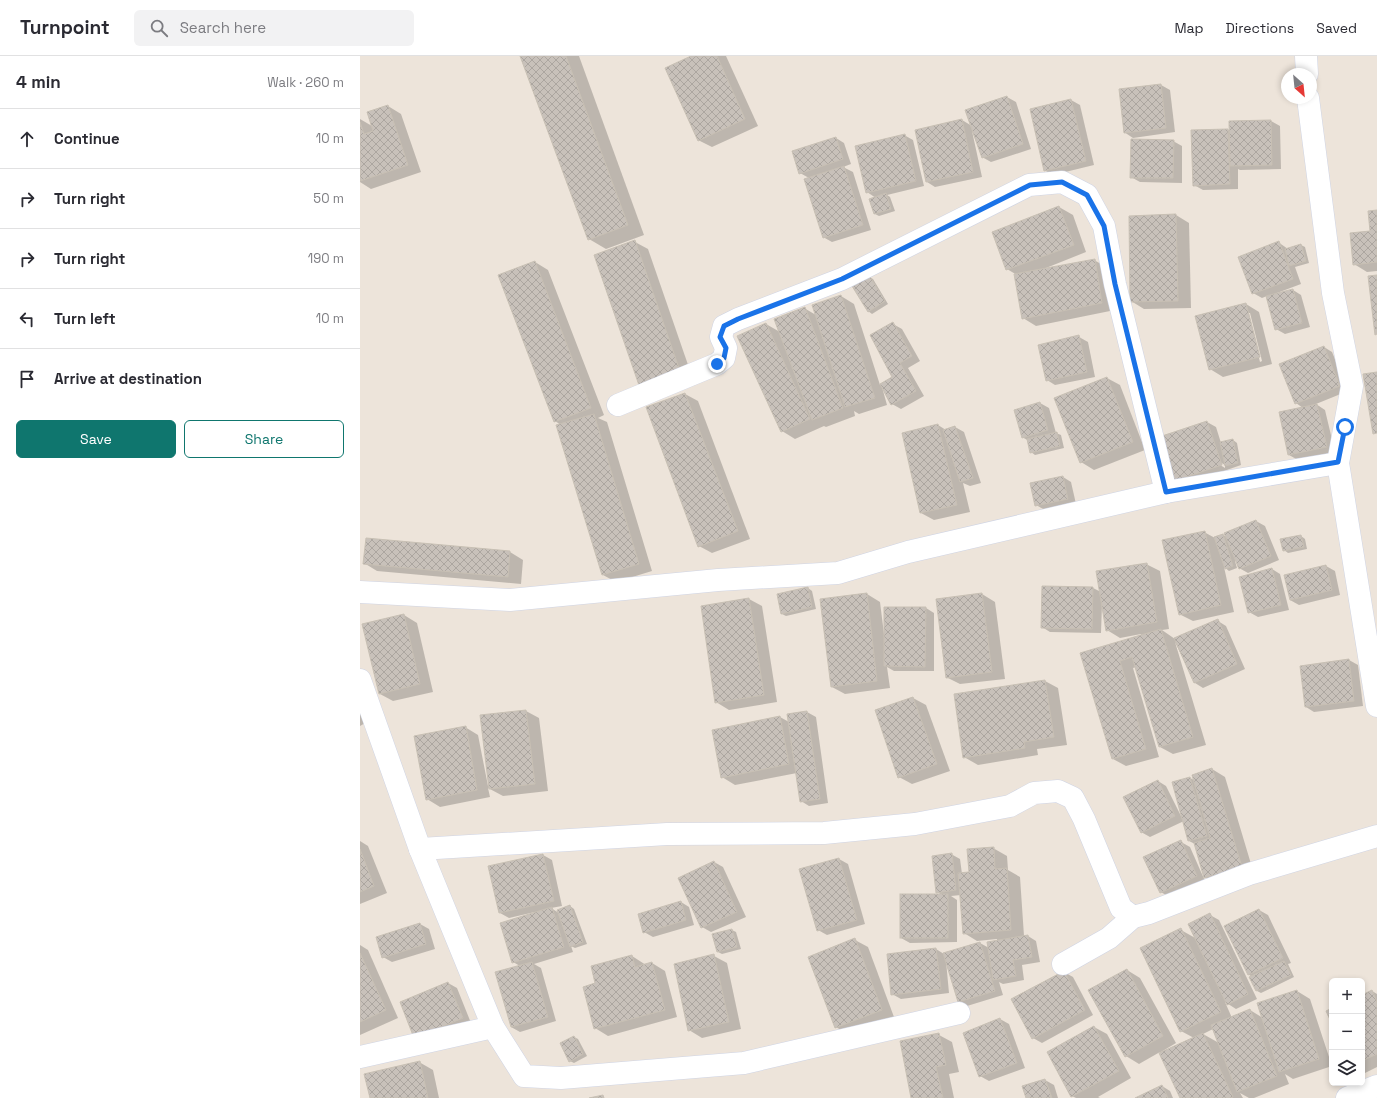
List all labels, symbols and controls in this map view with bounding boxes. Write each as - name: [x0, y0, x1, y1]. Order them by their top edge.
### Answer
- search box: [134, 10, 414, 46]
- text: Turnpoint: [20, 15, 110, 40]
- icon: search: [148, 17, 170, 39]
- text: Search here: [180, 18, 266, 37]
- text: Map: [1174, 19, 1204, 37]
- text: Directions: [1226, 19, 1294, 37]
- text: Saved: [1316, 19, 1357, 37]
- north arrow: [1281, 68, 1317, 104]
- text: 4 min: [16, 71, 61, 93]
- text: Walk · 260 m: [267, 74, 344, 91]
- icon: ahead: [16, 128, 38, 150]
- text: Continue: [54, 129, 120, 148]
- text: 10 m: [316, 130, 344, 147]
- icon: right: [16, 188, 38, 210]
- text: Turn right: [54, 189, 125, 208]
- text: 50 m: [313, 190, 344, 207]
- icon: right: [16, 248, 38, 270]
- text: Turn right: [54, 249, 125, 268]
- text: 190 m: [308, 250, 344, 267]
- icon: left: [16, 308, 38, 330]
- text: Turn left: [54, 309, 116, 328]
- text: 10 m: [316, 310, 344, 327]
- route end: [708, 355, 726, 373]
- icon: arrive: [16, 368, 38, 390]
- text: Arrive at destination: [54, 369, 202, 388]
- route start: [1336, 418, 1354, 436]
- button: Save: [16, 420, 176, 458]
- button: Share: [184, 420, 344, 458]
- map controls: [1329, 978, 1365, 1086]
- button: +: [1329, 978, 1365, 1014]
- button: −: [1329, 1014, 1365, 1050]
- button: layers: [1329, 1050, 1365, 1086]

